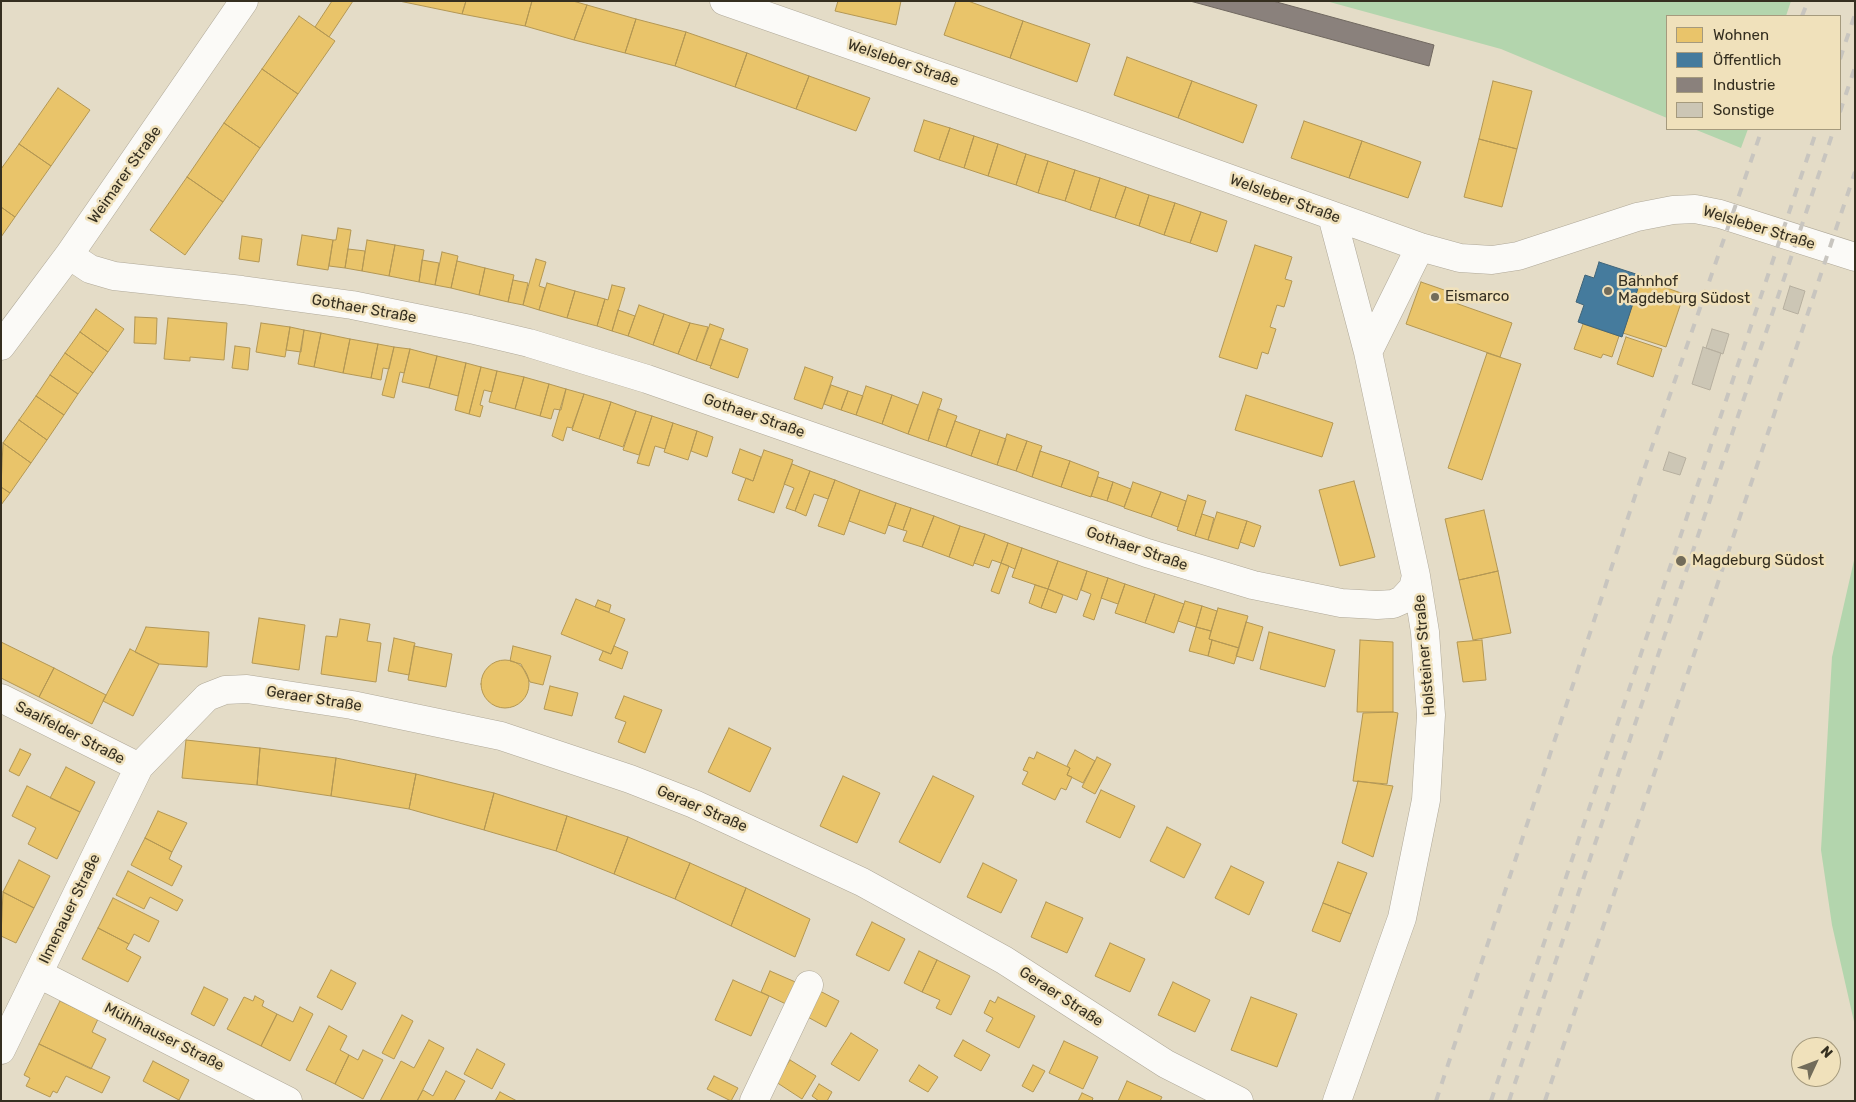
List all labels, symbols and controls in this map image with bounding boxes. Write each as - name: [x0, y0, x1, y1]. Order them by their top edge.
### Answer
- legend: [1666, 15, 1841, 130]
- text: Wohnen: [1713, 26, 1769, 44]
- street label: Welsleber Straße: [845, 36, 961, 90]
- text: Öffentlich: [1713, 51, 1781, 69]
- text: Industrie: [1713, 76, 1775, 94]
- text: Sonstige: [1713, 101, 1775, 119]
- street label: Weimarer Straße: [85, 123, 165, 227]
- street label: Welsleber Straße: [1227, 171, 1343, 227]
- street label: Welsleber Straße: [1701, 202, 1817, 254]
- place label: Bahnhof Magdeburg Südost: [1618, 273, 1750, 308]
- marker: Bahnhof Magdeburg Südost: [1602, 285, 1614, 297]
- place label: Eismarco: [1445, 288, 1509, 306]
- street label: Gothaer Straße: [310, 291, 418, 327]
- marker: Eismarco: [1429, 291, 1441, 303]
- street label: Gothaer Straße: [701, 390, 807, 442]
- street label: Gothaer Straße: [1084, 523, 1190, 575]
- place label: Magdeburg Südost: [1692, 552, 1824, 570]
- marker: Magdeburg Südost: [1674, 554, 1688, 568]
- street label: Holsteiner Straße: [1411, 594, 1439, 716]
- street label: Geraer Straße: [265, 683, 363, 715]
- street label: Saalfelder Straße: [12, 698, 128, 768]
- street label: Geraer Straße: [654, 782, 750, 836]
- street label: Ilmenauer Straße: [36, 851, 104, 967]
- street label: Geraer Straße: [1016, 963, 1106, 1031]
- street label: Mühlhauser Straße: [101, 999, 227, 1075]
- north arrow: [1791, 1037, 1841, 1087]
- text: N: [1817, 1043, 1836, 1062]

